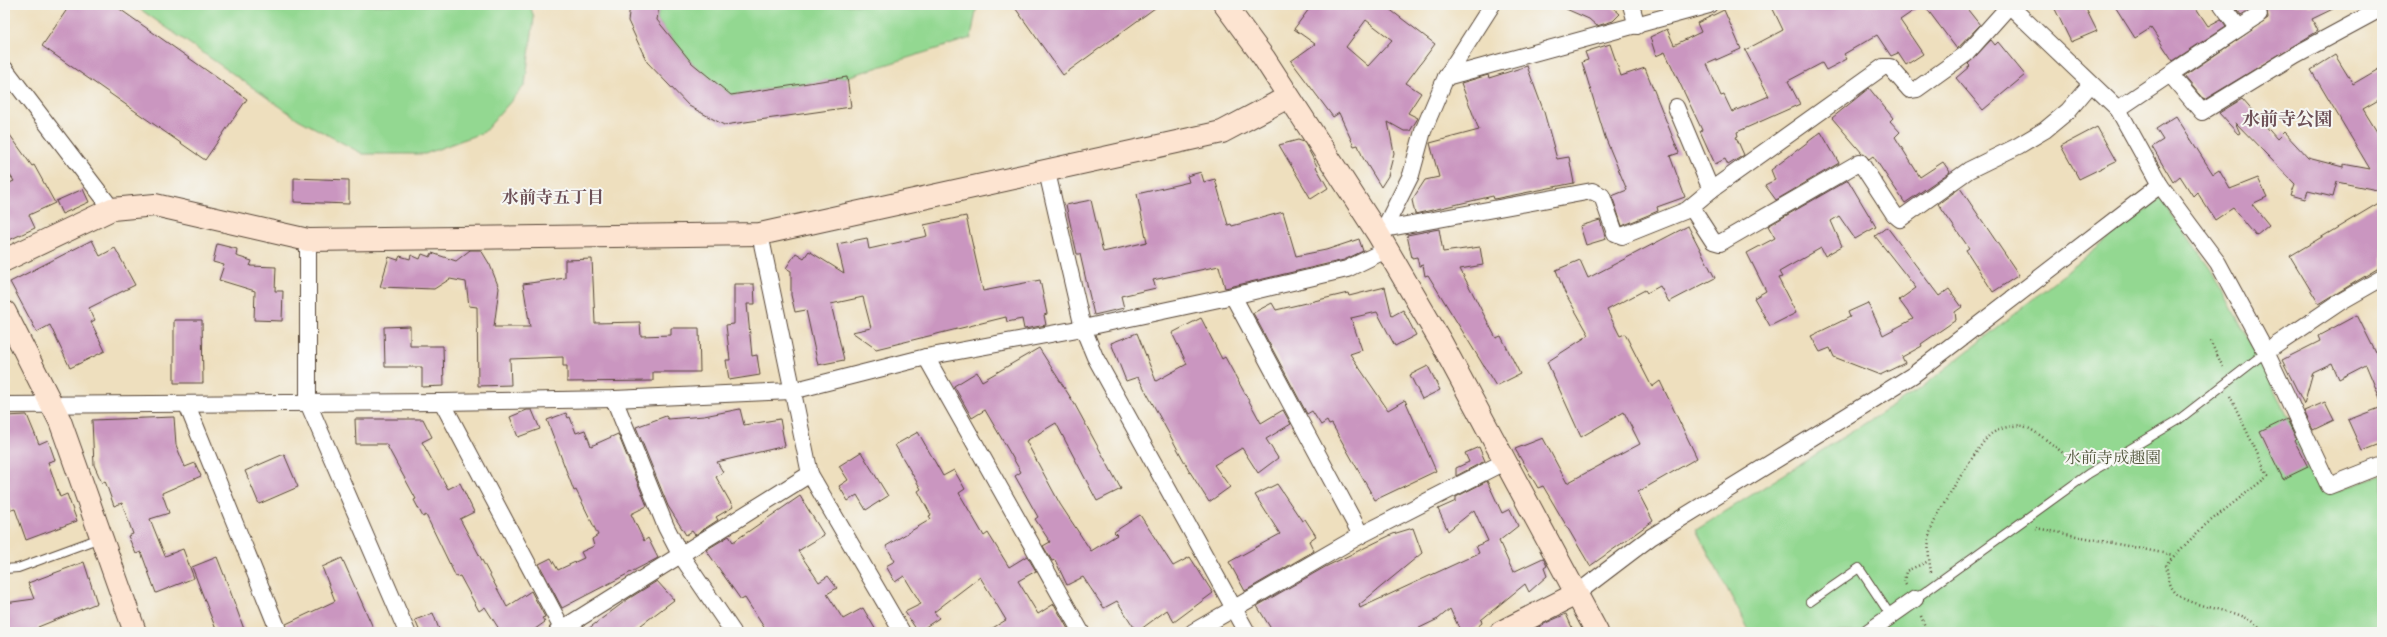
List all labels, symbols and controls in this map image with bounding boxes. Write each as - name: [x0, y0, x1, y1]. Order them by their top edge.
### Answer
- district label: 水前寺公園: [2242, 108, 2332, 133]
- district label: 水前寺五丁目: [502, 187, 604, 210]
- park label: 水前寺成趣園: [2065, 448, 2161, 470]

